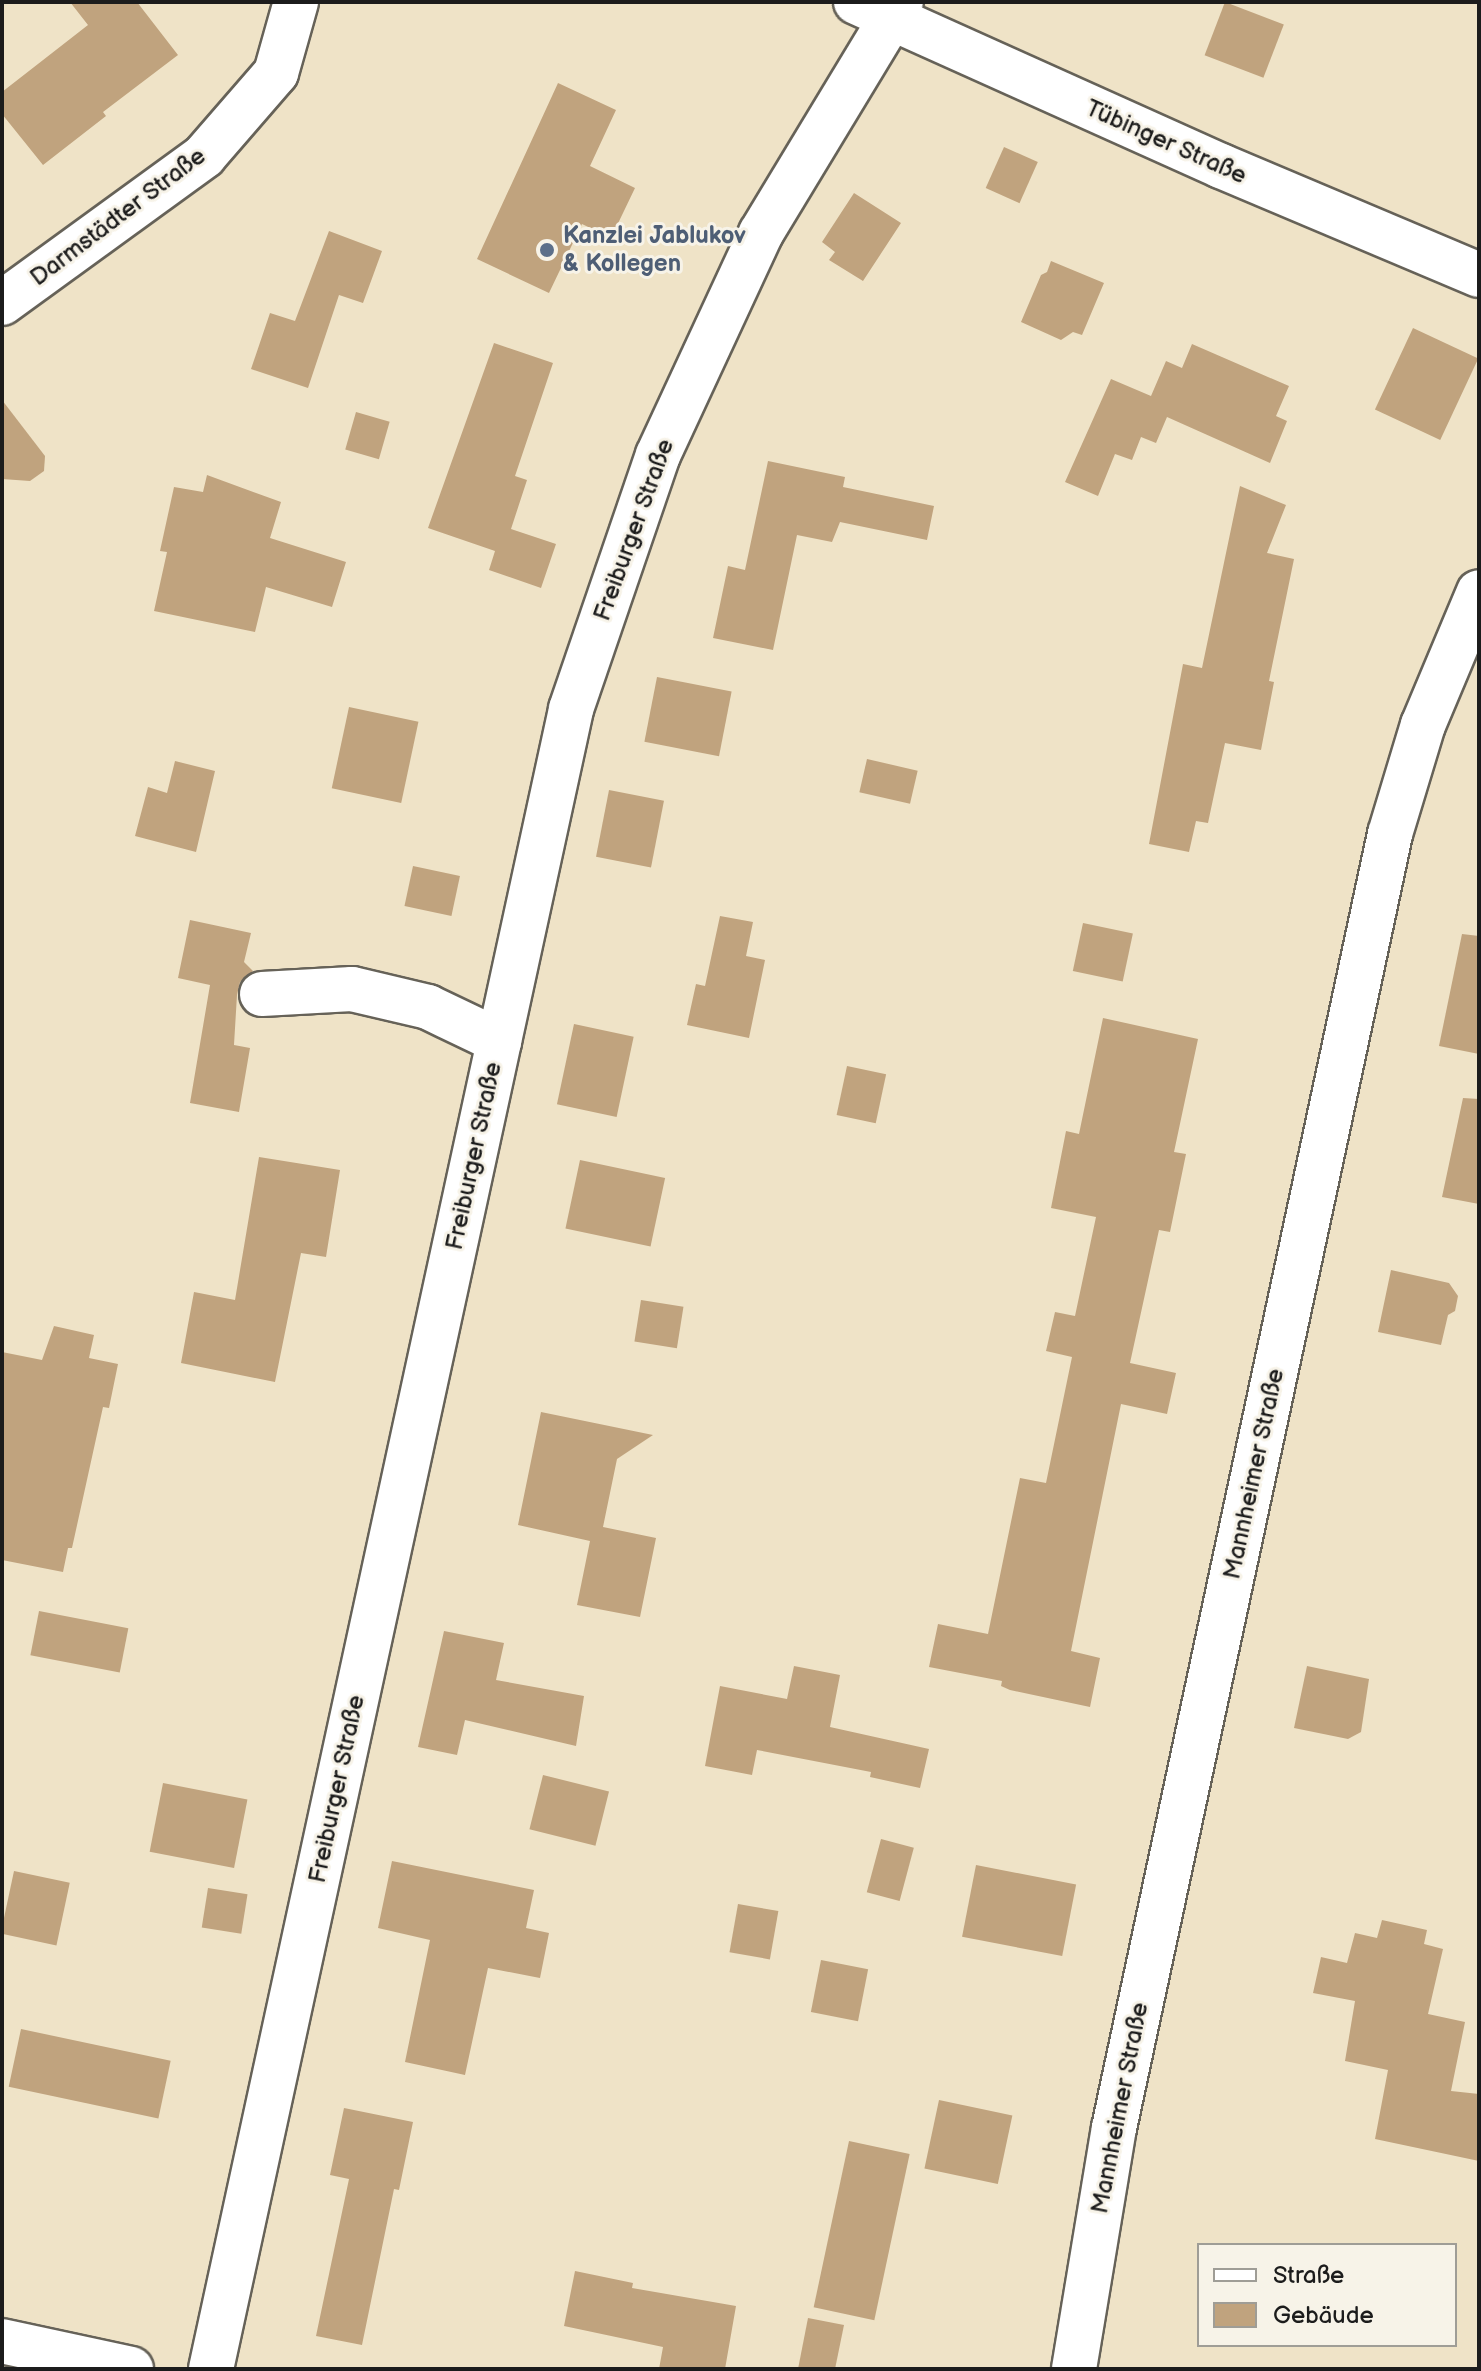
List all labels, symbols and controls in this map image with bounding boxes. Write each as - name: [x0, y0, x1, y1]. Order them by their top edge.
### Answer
- street label: Tübinger Straße: [1081, 94, 1251, 190]
- street label: Darmstädter Straße: [25, 142, 211, 292]
- place label: Kanzlei Jablukov & Kollegen: [563, 222, 746, 278]
- marker: Kanzlei Jablukov & Kollegen: [538, 241, 556, 259]
- street label: Freiburger Straße: [588, 435, 680, 625]
- street label: Freiburger Straße: [440, 1059, 508, 1253]
- street label: Mannheimer Straße: [1218, 1366, 1290, 1582]
- street label: Freiburger Straße: [303, 1692, 371, 1886]
- street label: Mannheimer Straße: [1085, 2000, 1155, 2216]
- legend: [1197, 2243, 1457, 2347]
- text: Straße: [1273, 2261, 1344, 2290]
- text: Gebäude: [1273, 2301, 1374, 2330]

